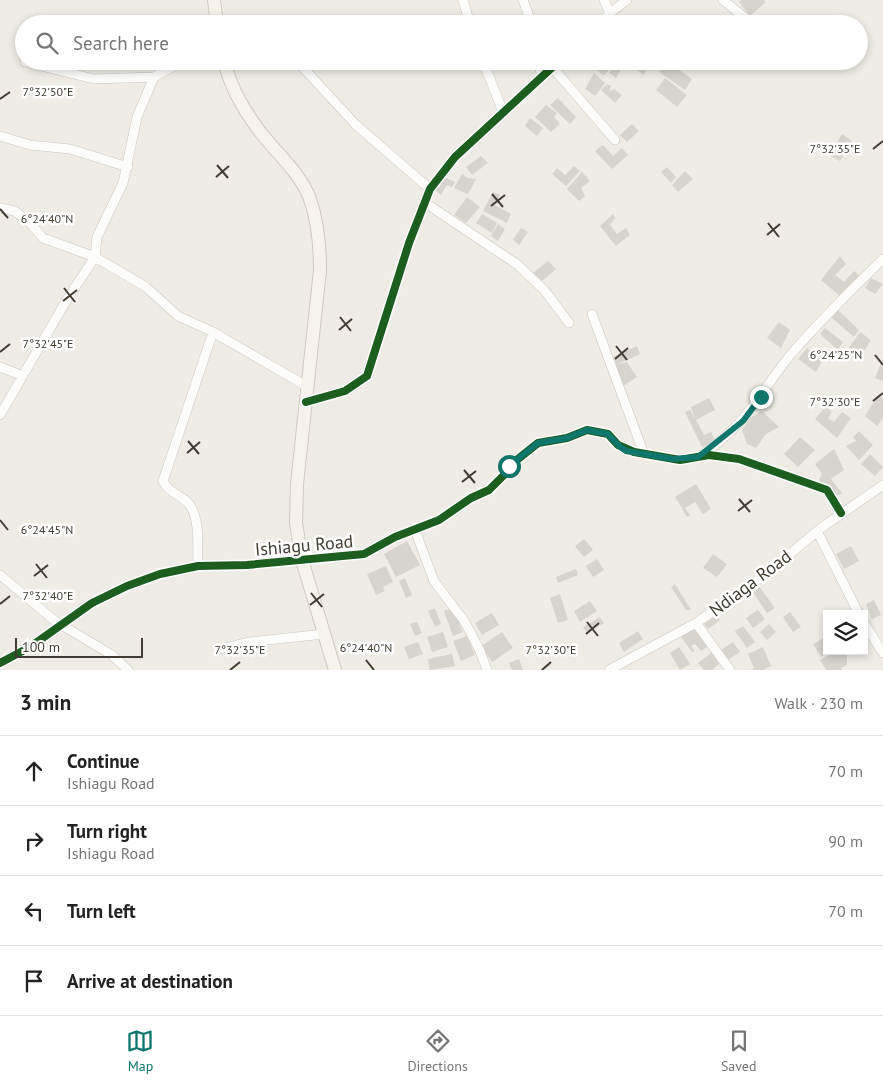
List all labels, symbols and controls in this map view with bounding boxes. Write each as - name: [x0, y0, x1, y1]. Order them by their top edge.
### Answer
- search box: [15, 15, 868, 70]
- icon: search: [33, 29, 61, 57]
- text: Search here: [73, 31, 169, 55]
- text: 7°32'50"E: [23, 84, 73, 99]
- text: 7°32'35"E: [810, 141, 860, 156]
- text: 6°24'40"N: [21, 211, 73, 226]
- text: 7°32'45"E: [23, 336, 73, 351]
- text: 6°24'25"N: [810, 347, 862, 362]
- route end: [750, 386, 773, 409]
- text: 7°32'30"E: [810, 394, 860, 409]
- route start: [498, 455, 521, 478]
- text: 6°24'45"N: [21, 522, 73, 537]
- street label: Ishiagu Road: [254, 529, 354, 561]
- street label: Ndiaga Road: [704, 545, 796, 621]
- text: 7°32'40"E: [23, 588, 73, 603]
- map controls: [823, 610, 868, 655]
- button: layers: [823, 610, 868, 655]
- scale bar: [15, 635, 142, 658]
- text: 100 m: [22, 638, 60, 656]
- text: 6°24'40"N: [340, 640, 392, 655]
- text: 7°32'35"E: [215, 642, 265, 657]
- text: 7°32'30"E: [526, 642, 576, 657]
- text: 3 min: [20, 689, 71, 716]
- text: Walk · 230 m: [774, 693, 863, 713]
- text: Continue: [67, 749, 139, 773]
- icon: ahead: [20, 757, 48, 785]
- text: 70 m: [828, 761, 863, 781]
- text: Ishiagu Road: [67, 773, 155, 793]
- text: Turn right: [67, 819, 147, 843]
- icon: right: [20, 827, 48, 855]
- text: 90 m: [828, 831, 863, 851]
- text: Ishiagu Road: [67, 843, 155, 863]
- icon: left: [20, 897, 48, 925]
- text: Turn left: [67, 899, 136, 923]
- text: 70 m: [828, 901, 863, 921]
- icon: arrive: [20, 967, 48, 995]
- text: Arrive at destination: [67, 969, 233, 993]
- tab: Map: [126, 1027, 154, 1075]
- tab: Directions: [407, 1027, 468, 1075]
- tab: Saved: [721, 1027, 757, 1075]

